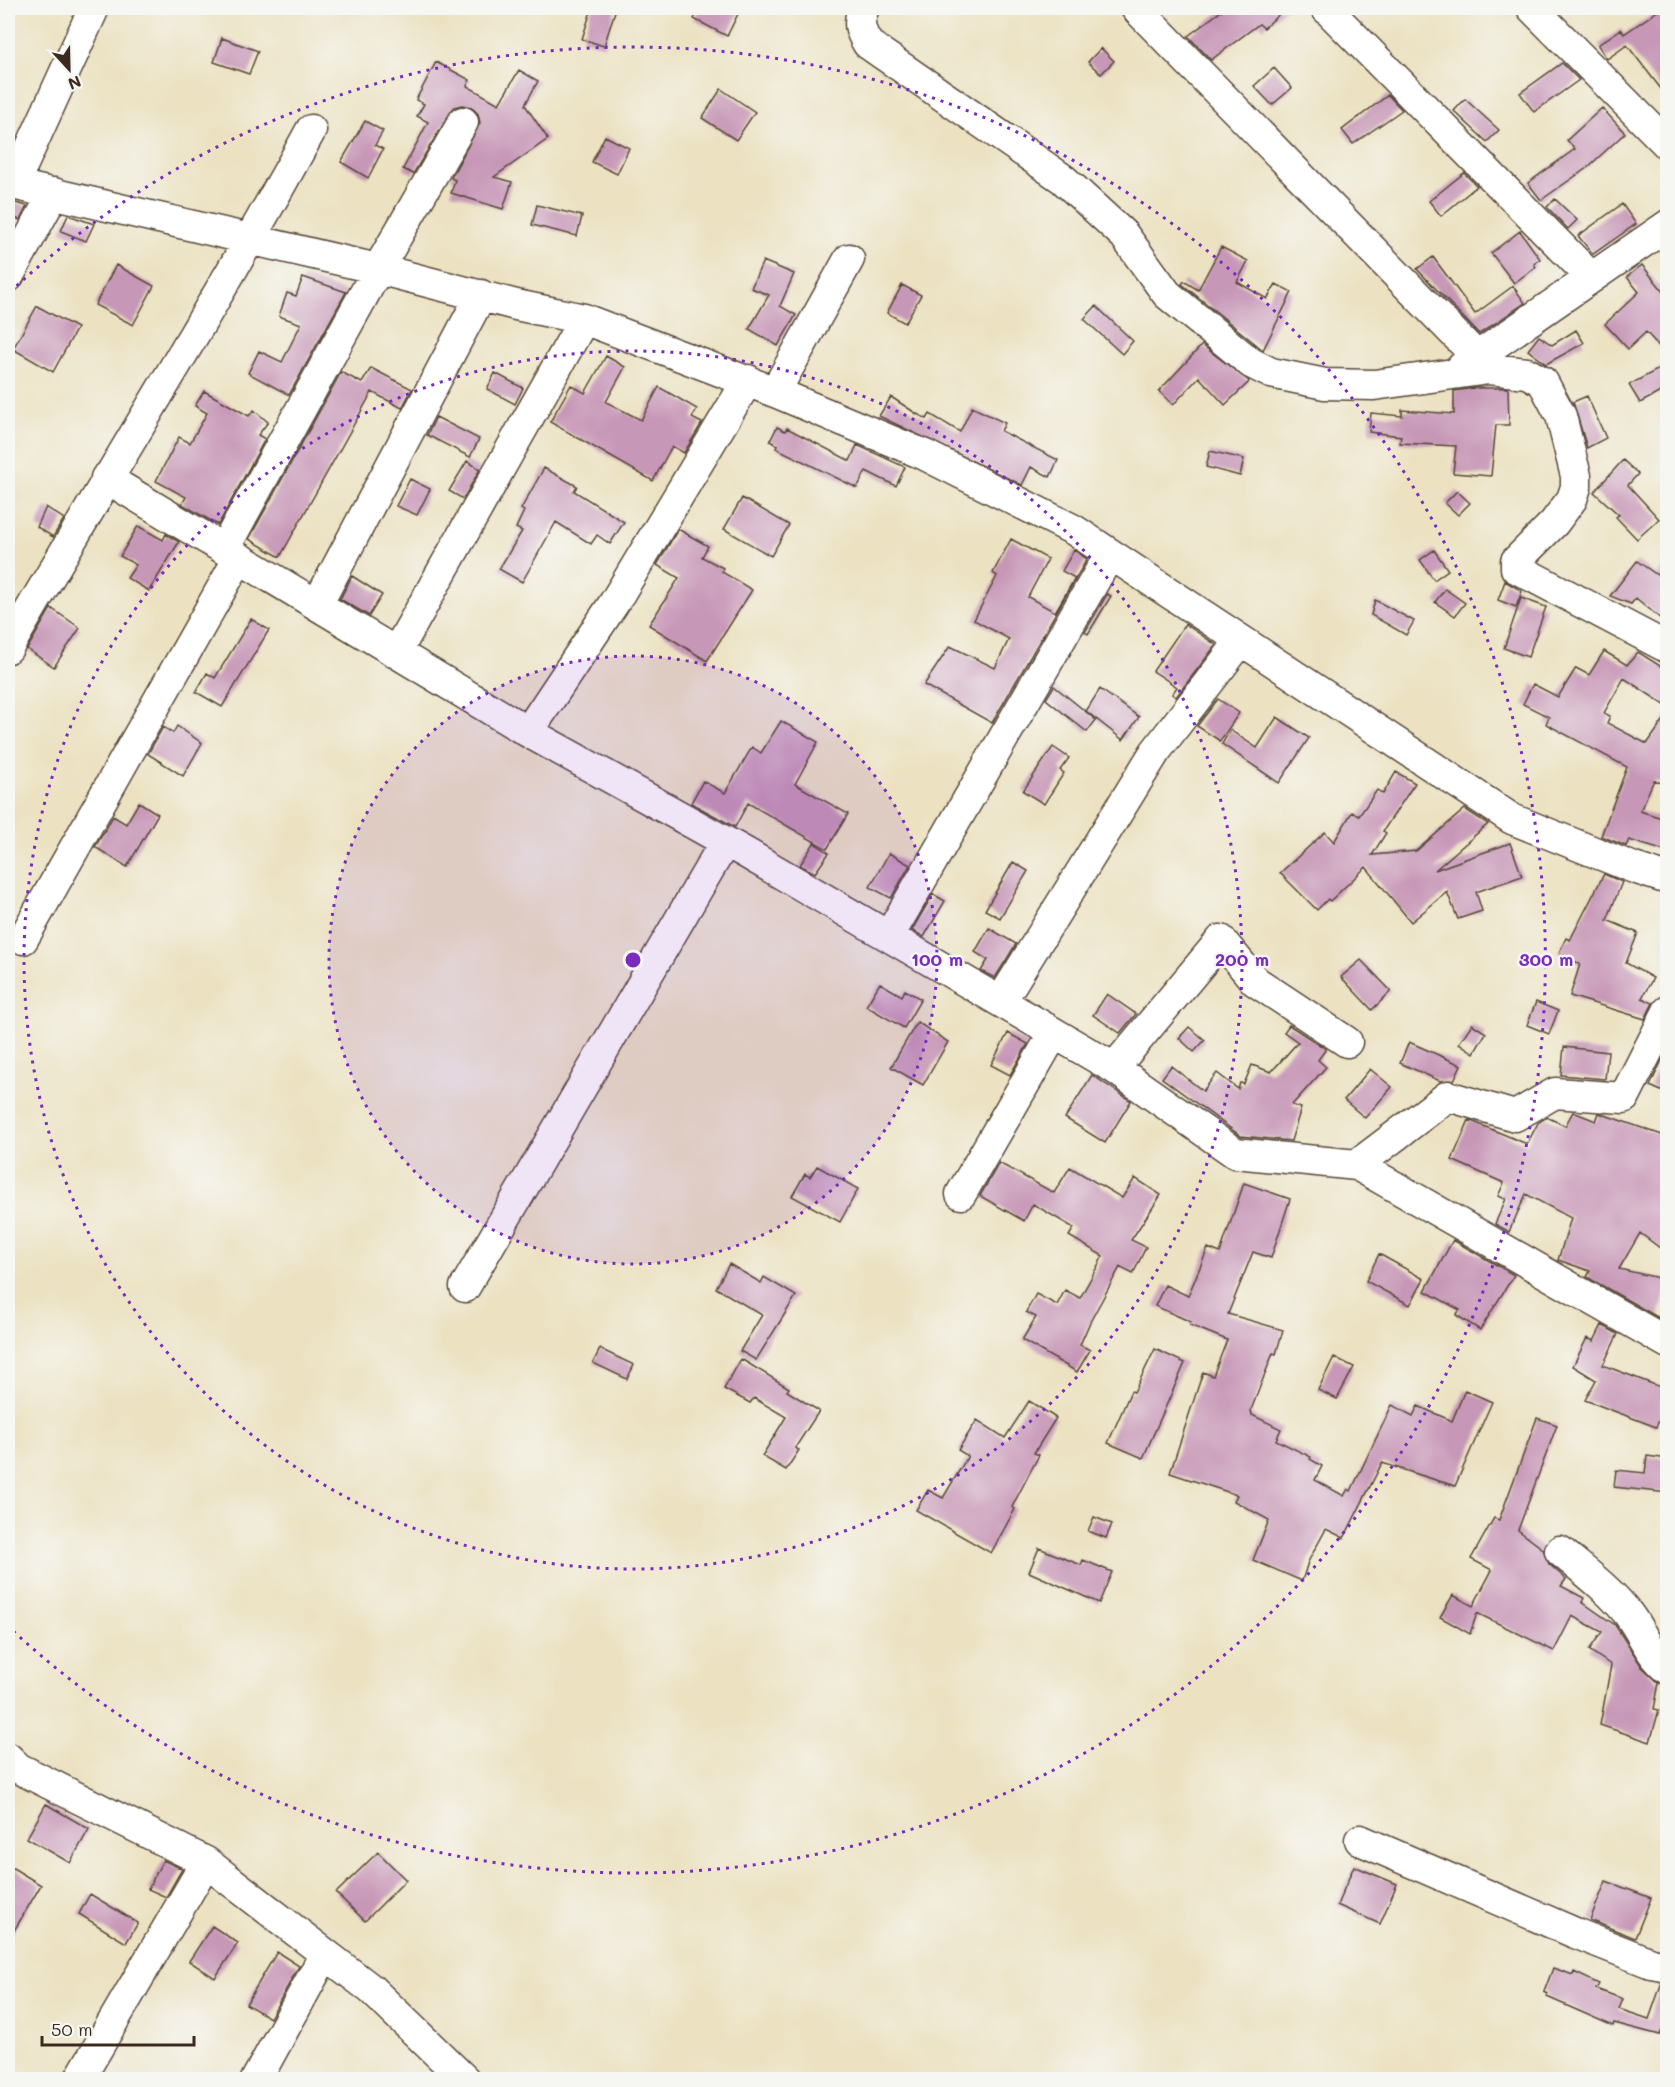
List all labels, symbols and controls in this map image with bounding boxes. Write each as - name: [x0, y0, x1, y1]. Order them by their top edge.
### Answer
- north arrow: [39, 39, 99, 99]
- text: N: [65, 71, 84, 95]
- text: 100 m: [911, 947, 963, 971]
- text: 200 m: [1215, 947, 1269, 971]
- text: 300 m: [1519, 947, 1573, 971]
- centre of rings: [623, 950, 643, 970]
- scale bar: [42, 2009, 194, 2047]
- text: 50 m: [51, 2017, 93, 2041]

